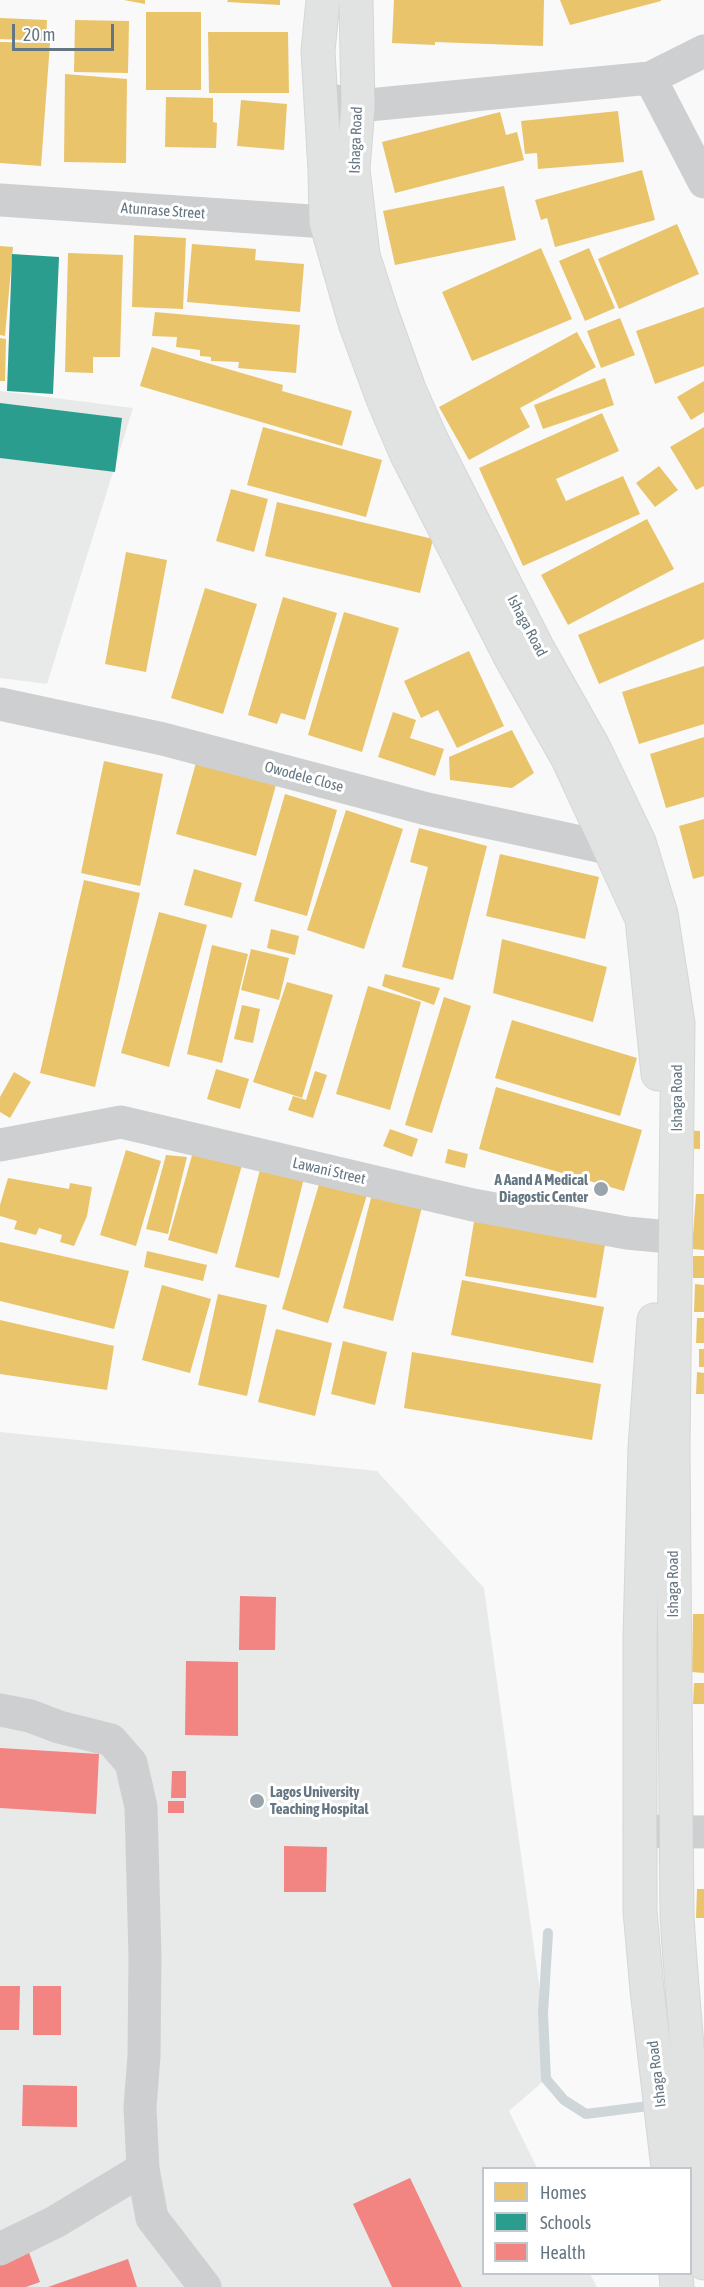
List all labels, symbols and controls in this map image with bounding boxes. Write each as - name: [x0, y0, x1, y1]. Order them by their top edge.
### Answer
- scale bar: [15, 12, 117, 50]
- text: 20 m: [23, 24, 55, 45]
- street label: Ishaga Road: [346, 106, 366, 174]
- street label: Atunrase Street: [120, 199, 206, 223]
- street label: Ishaga Road: [503, 592, 551, 660]
- street label: Owodele Close: [263, 758, 345, 796]
- street label: Ishaga Road: [668, 1064, 686, 1132]
- street label: Lawani Street: [291, 1154, 367, 1188]
- place label: A Aand A Medical Diagostic Center: [495, 1171, 588, 1206]
- marker: A Aand A Medical Diagostic Center: [592, 1180, 610, 1198]
- street label: Ishaga Road: [664, 1550, 682, 1618]
- place label: Lagos University Teaching Hospital: [270, 1783, 368, 1818]
- marker: Lagos University Teaching Hospital: [248, 1792, 266, 1810]
- street label: Ishaga Road: [644, 2040, 670, 2108]
- legend: [482, 2167, 692, 2275]
- text: Homes: [540, 2182, 586, 2203]
- text: Schools: [540, 2212, 591, 2233]
- text: Health: [540, 2242, 586, 2263]

